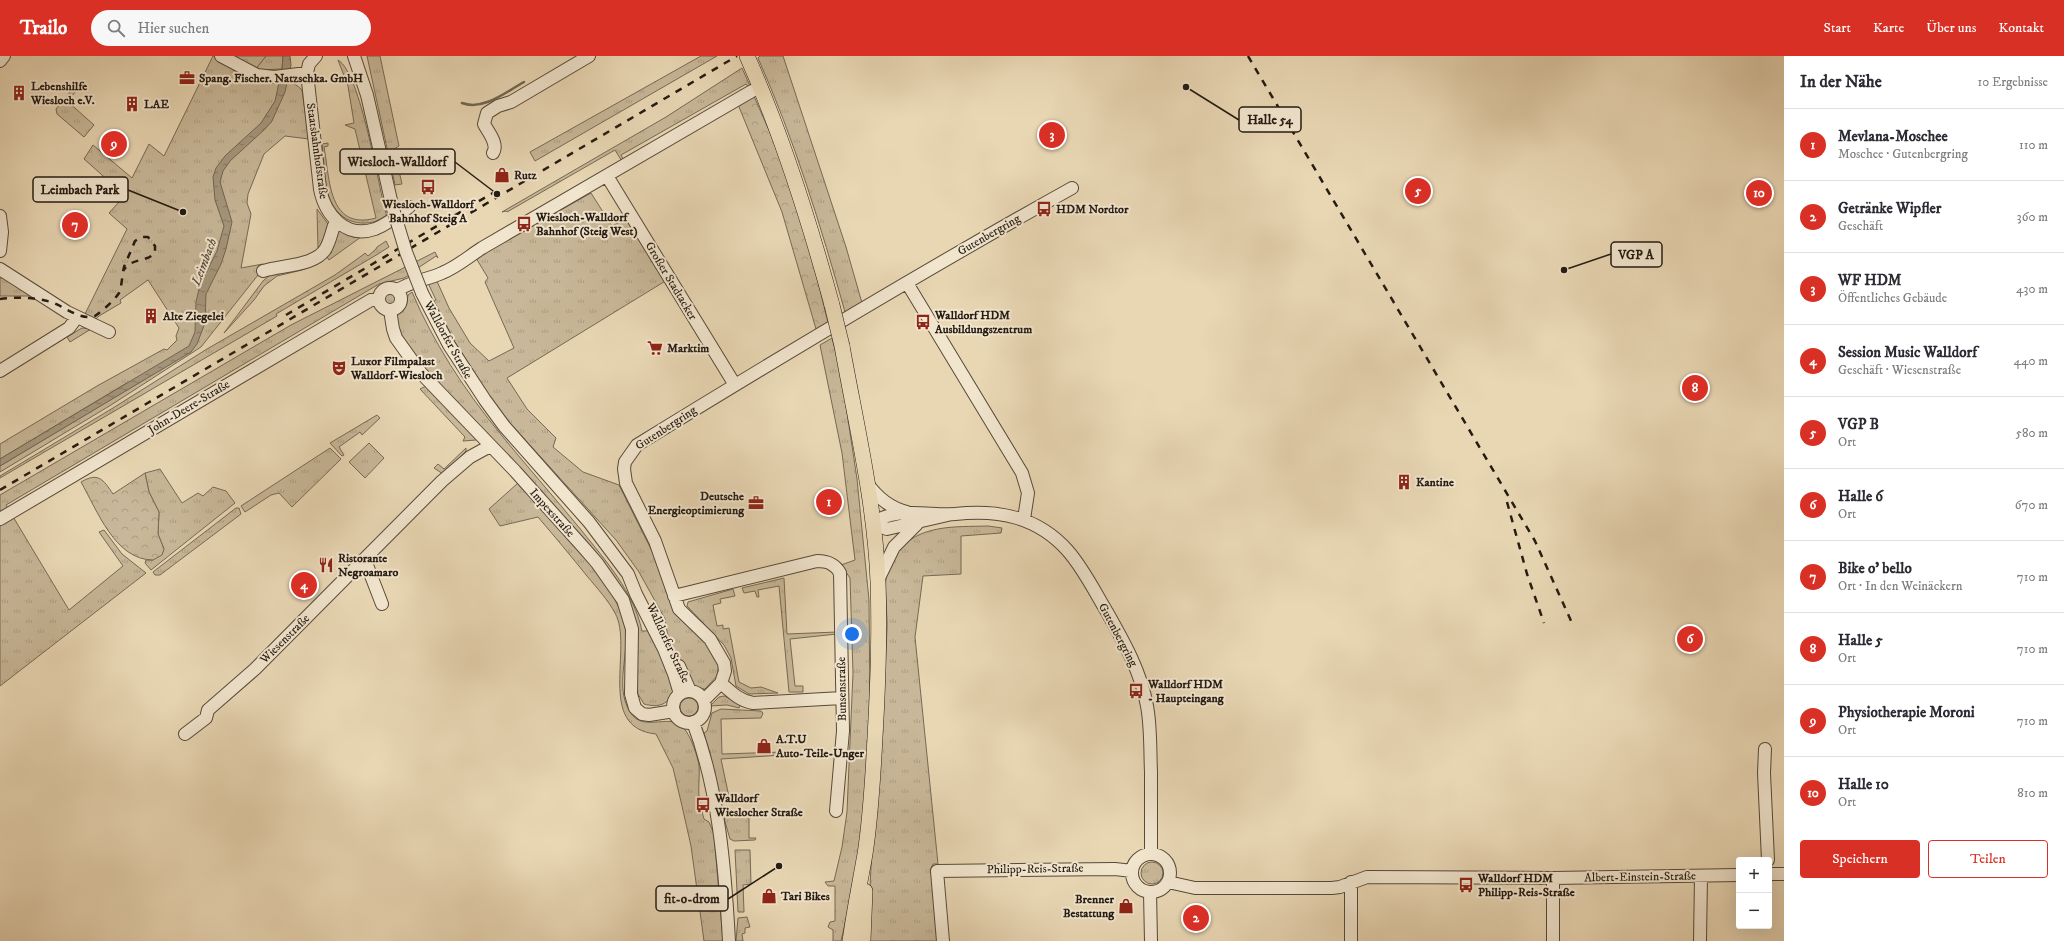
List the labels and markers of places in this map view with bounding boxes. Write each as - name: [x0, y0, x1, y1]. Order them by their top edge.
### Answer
- office icon: Spang. Fischer. Natzschka. GmbH: [178, 69, 196, 87]
- place label: Spang. Fischer. Natzschka. GmbH: [199, 71, 363, 86]
- place label: Lebenshilfe Wiesloch e.V.: [30, 79, 95, 108]
- building icon: Lebenshilfe Wiesloch e.V.: [10, 84, 28, 102]
- building icon: LAE: [123, 95, 141, 113]
- place label: LAE: [144, 97, 169, 112]
- callout: Halle 54: [1239, 107, 1301, 132]
- pin: 3: [1039, 120, 1065, 150]
- pin: 9: [101, 129, 127, 159]
- callout: Wiesloch-Walldorf: [340, 149, 455, 174]
- shop icon: Rutz: [493, 166, 511, 184]
- place label: Rutz: [514, 168, 538, 183]
- pin: 5: [1405, 176, 1431, 206]
- callout: Leimbach Park: [33, 177, 128, 202]
- bus stop icon: Wiesloch-Walldorf Bahnhof Steig A: [419, 178, 437, 196]
- pin: 10: [1746, 178, 1772, 208]
- place label: Wiesloch-Walldorf Bahnhof Steig A: [381, 197, 476, 226]
- bus stop icon: HDM Nordtor: [1035, 200, 1053, 218]
- place label: HDM Nordtor: [1056, 202, 1129, 217]
- pin: 7: [62, 210, 88, 240]
- place label: Wiesloch-Walldorf Bahnhof (Steig West): [535, 210, 638, 239]
- bus stop icon: Wiesloch-Walldorf Bahnhof (Steig West): [515, 215, 533, 233]
- callout: VGP A: [1611, 242, 1662, 267]
- building icon: Alte Ziegelei: [142, 307, 160, 325]
- place label: Walldorf HDM Ausbildungszentrum: [934, 308, 1032, 337]
- place label: Alte Ziegelei: [162, 309, 224, 324]
- bus stop icon: Walldorf HDM Ausbildungszentrum: [914, 313, 932, 331]
- supermarket icon: Marktim: [646, 339, 664, 357]
- place label: Marktim: [667, 341, 709, 356]
- place label: Luxor Filmpalast Walldorf-Wiesloch: [350, 354, 443, 383]
- theatre icon: Luxor Filmpalast Walldorf-Wiesloch: [330, 359, 348, 377]
- pin: 8: [1682, 373, 1708, 403]
- building icon: Kantine: [1395, 473, 1413, 491]
- place label: Kantine: [1416, 475, 1454, 490]
- pin: 1: [816, 487, 842, 517]
- place label: Deutsche Energieoptimierung: [648, 489, 745, 518]
- office icon: Deutsche Energieoptimierung: [747, 494, 765, 512]
- place label: Ristorante Negroamaro: [338, 551, 398, 580]
- restaurant icon: Ristorante Negroamaro: [317, 556, 335, 574]
- pin: 4: [291, 570, 317, 600]
- pin: 6: [1677, 624, 1703, 654]
- place label: Walldorf HDM - Haupteingang: [1147, 677, 1225, 706]
- bus stop icon: Walldorf HDM - Haupteingang: [1127, 682, 1145, 700]
- place label: A.T.U Auto-Teile-Unger: [775, 732, 864, 761]
- shop icon: A.T.U Auto-Teile-Unger: [755, 737, 773, 755]
- place label: Walldorf Wieslocher Straße: [714, 791, 803, 820]
- bus stop icon: Walldorf Wieslocher Straße: [694, 796, 712, 814]
- place label: Walldorf HDM Philipp-Reis-Straße: [1477, 871, 1575, 900]
- bus stop icon: Walldorf HDM Philipp-Reis-Straße: [1457, 876, 1475, 894]
- callout: fit-o-drom: [656, 886, 728, 911]
- shop icon: Tari Bikes: [760, 887, 778, 905]
- place label: Tari Bikes: [780, 889, 830, 904]
- place label: Brenner Bestattung: [1063, 892, 1115, 921]
- shop icon: Brenner Bestattung: [1117, 897, 1135, 915]
- pin: 2: [1183, 903, 1209, 933]

